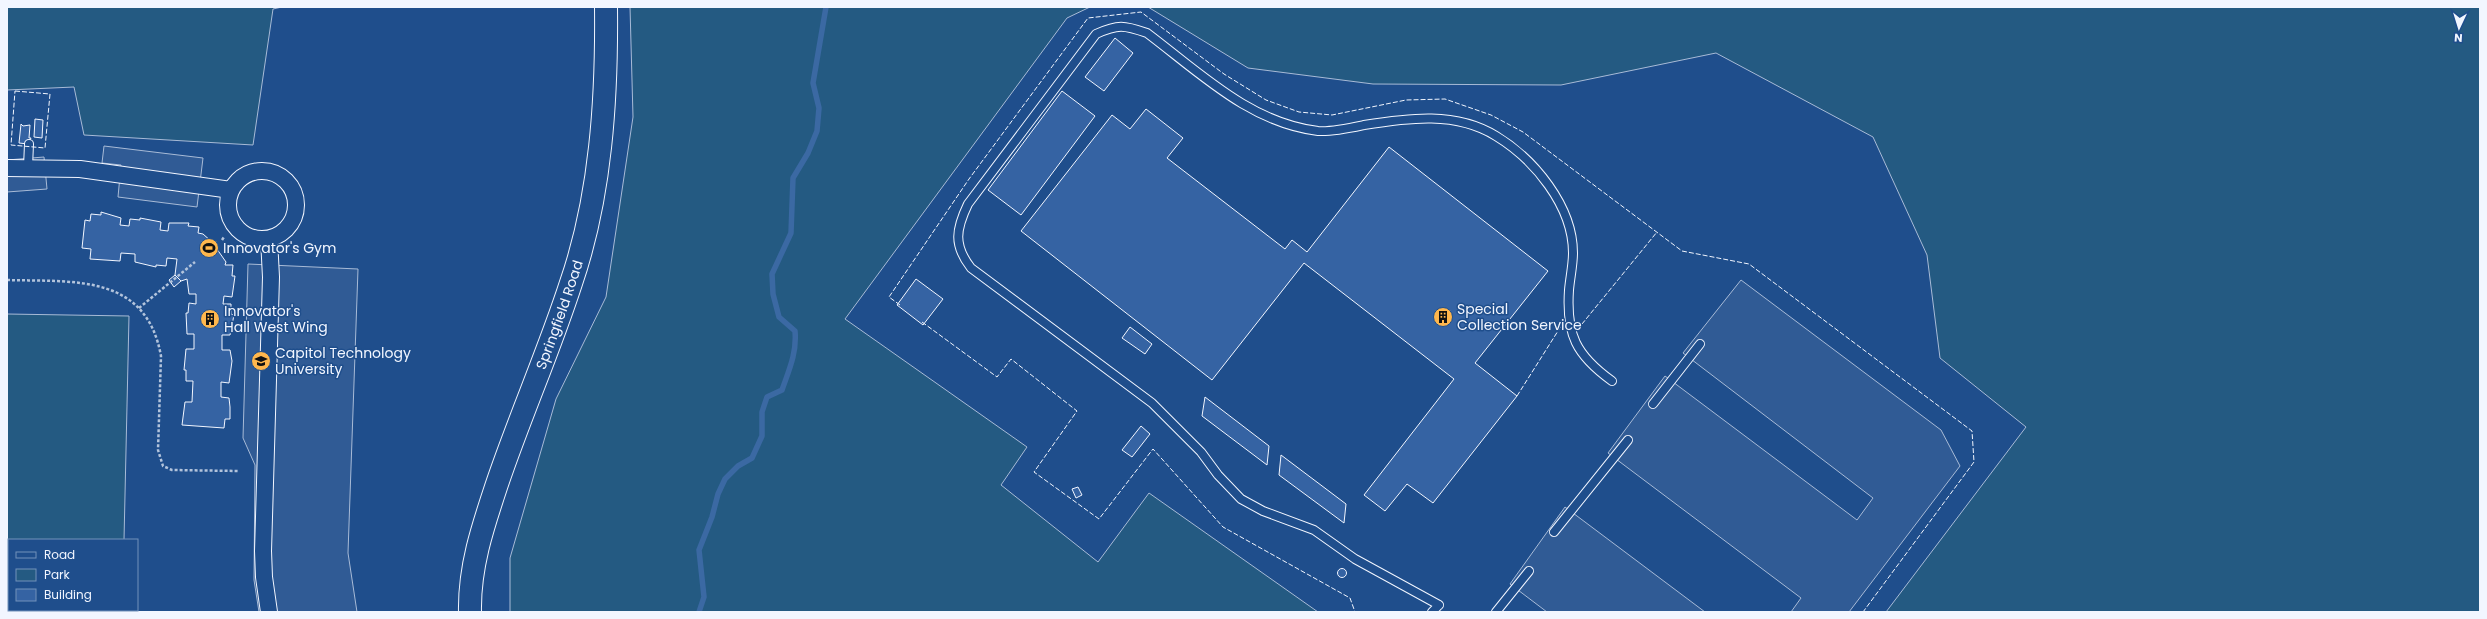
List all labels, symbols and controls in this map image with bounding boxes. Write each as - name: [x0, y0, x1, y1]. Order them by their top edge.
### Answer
- north arrow: [2439, 8, 2479, 48]
- text: N: [2454, 30, 2463, 46]
- sports icon: Innovator's Gym: [198, 237, 220, 259]
- place label: Innovator's Gym: [223, 238, 336, 258]
- street label: Springfield Road: [531, 258, 588, 372]
- place label: Special Collection Service: [1457, 299, 1582, 335]
- place label: Innovator's Hall West Wing: [224, 301, 328, 337]
- building icon: Special Collection Service: [1432, 306, 1454, 328]
- building icon: Innovator's Hall West Wing: [199, 308, 221, 330]
- place label: Capitol Technology University: [275, 343, 411, 379]
- school or university icon: Capitol Technology University: [250, 350, 272, 372]
- legend: [8, 539, 138, 611]
- text: Road: [44, 546, 75, 563]
- text: Park: [44, 566, 71, 583]
- text: Building: [44, 586, 92, 603]

